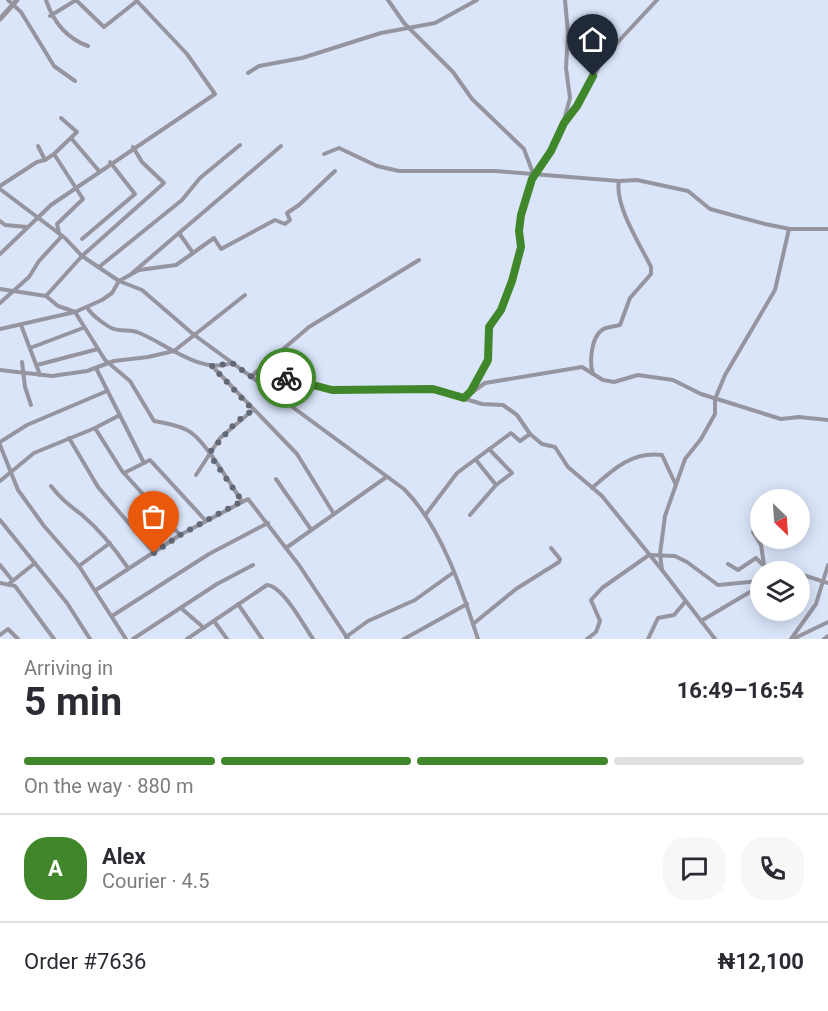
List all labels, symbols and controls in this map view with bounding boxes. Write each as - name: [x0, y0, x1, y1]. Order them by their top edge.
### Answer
- pin: [567, 14, 618, 76]
- icon: home: [576, 23, 609, 56]
- courier: [256, 348, 316, 408]
- icon: bike: [270, 362, 303, 395]
- north arrow: [750, 489, 810, 549]
- map controls: [750, 489, 810, 621]
- pin: [128, 491, 179, 553]
- icon: bag: [137, 500, 170, 533]
- button: layers: [750, 561, 810, 621]
- text: Arriving in: [24, 656, 113, 680]
- text: 16:49–16:54: [677, 678, 804, 703]
- text: 5 min: [24, 679, 122, 725]
- text: On the way · 880 m: [24, 774, 193, 798]
- button: chat: [663, 837, 726, 900]
- button: phone: [741, 837, 804, 900]
- text: Alex: [102, 844, 146, 869]
- text: A: [48, 856, 63, 881]
- text: Courier · 4.5: [102, 869, 209, 893]
- text: Order #7636: [24, 949, 146, 974]
- text: ₦12,100: [718, 949, 804, 974]

